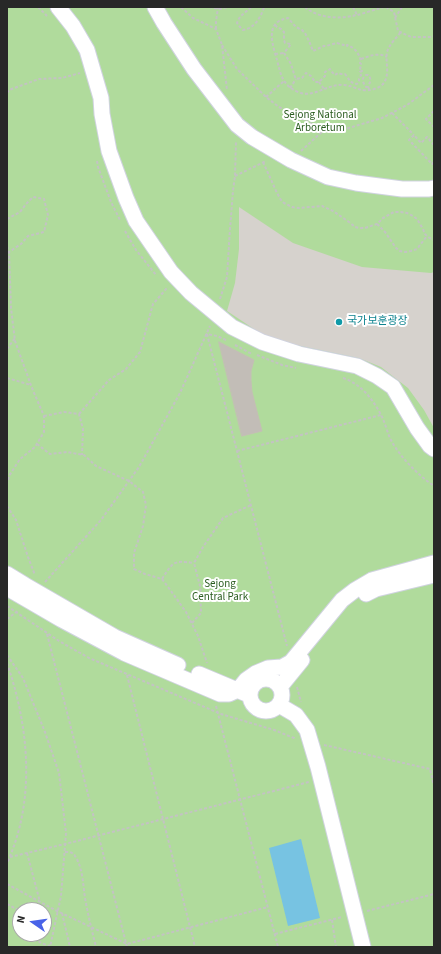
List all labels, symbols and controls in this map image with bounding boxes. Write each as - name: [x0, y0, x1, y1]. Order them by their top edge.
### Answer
- park label: Sejong National Arboretum: [283, 109, 357, 135]
- place label: 국가보훈광장: [347, 315, 408, 329]
- marker: 국가보훈광장: [334, 317, 344, 327]
- park label: Sejong Central Park: [192, 578, 248, 604]
- north arrow: [12, 902, 52, 942]
- text: N: [13, 914, 29, 925]

